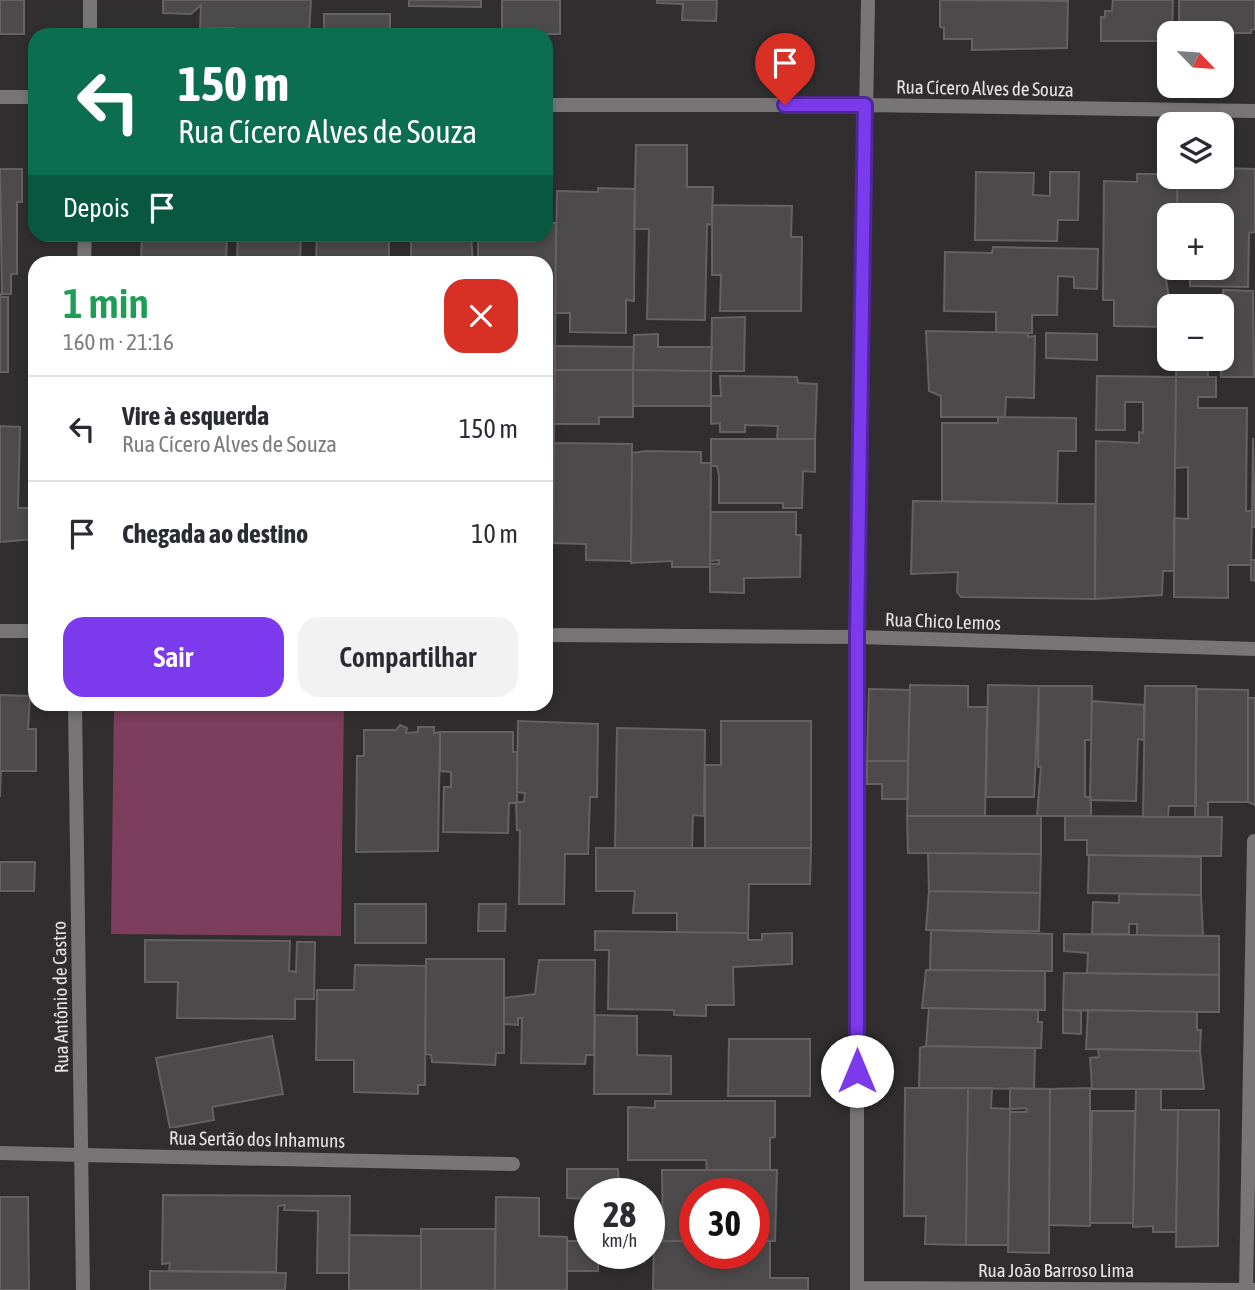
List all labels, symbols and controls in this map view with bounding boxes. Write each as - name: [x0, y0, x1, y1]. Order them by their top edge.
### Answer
- north arrow: [1157, 21, 1234, 98]
- map controls: [1157, 21, 1234, 371]
- pin: [755, 33, 815, 105]
- icon: arrive: [766, 44, 804, 82]
- text: 150 m: [178, 55, 289, 111]
- icon: left: [63, 56, 154, 147]
- street label: Rua Cícero Alves de Souza: [896, 75, 1074, 101]
- button: layers: [1157, 112, 1234, 189]
- text: Rua Cícero Alves de Souza: [178, 113, 477, 150]
- icon: arrive: [143, 189, 181, 227]
- text: Depois: [63, 193, 129, 223]
- button: +: [1157, 203, 1234, 280]
- text: 1 min: [63, 279, 149, 327]
- button: close: [444, 279, 518, 353]
- button: −: [1157, 294, 1234, 371]
- text: 160 m · 21:16: [63, 329, 174, 355]
- text: Vire à esquerda: [122, 401, 269, 431]
- icon: left: [63, 410, 101, 448]
- text: 150 m: [459, 414, 518, 444]
- text: Rua Cícero Alves de Souza: [122, 431, 337, 457]
- icon: arrive: [63, 515, 101, 553]
- text: Chegada ao destino: [122, 519, 308, 549]
- text: 10 m: [471, 519, 518, 549]
- street label: Rua Chico Lemos: [885, 608, 1002, 634]
- button: Sair: [63, 617, 284, 697]
- button: Compartilhar: [298, 617, 518, 697]
- street label: Rua Antônio de Castro: [48, 921, 72, 1073]
- position arrow: [820, 1034, 894, 1108]
- street label: Rua Sertão dos Inhamuns: [169, 1126, 346, 1152]
- speed limit sign: 30: [679, 1178, 770, 1269]
- text: 28: [603, 1194, 636, 1234]
- text: km/h: [602, 1230, 637, 1251]
- street label: Rua João Barroso Lima: [978, 1259, 1134, 1281]

